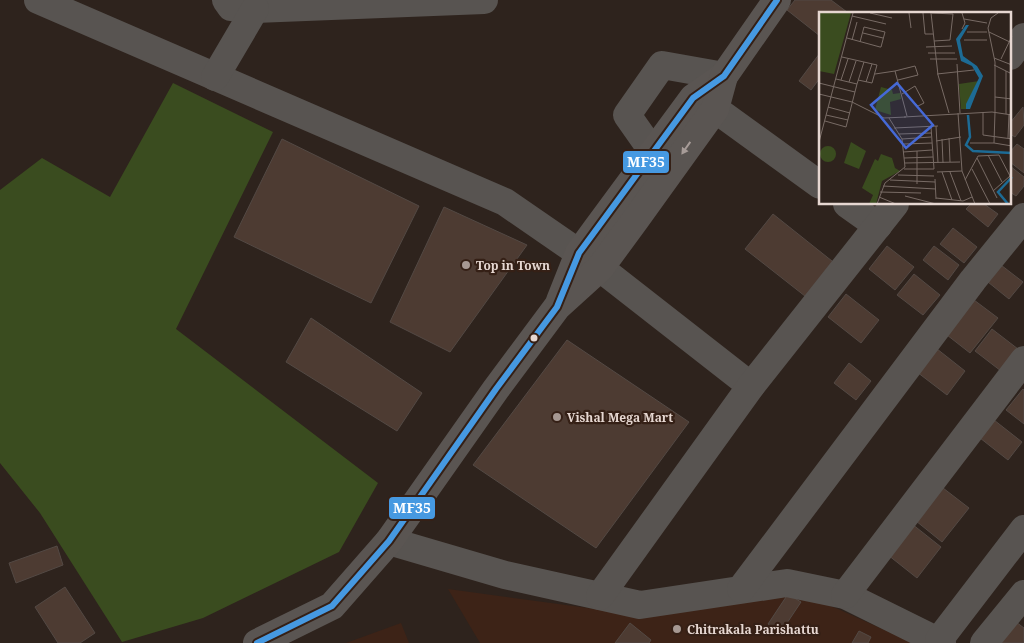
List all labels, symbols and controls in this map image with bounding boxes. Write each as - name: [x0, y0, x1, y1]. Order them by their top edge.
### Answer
- inset map: [819, 12, 1012, 205]
- one-way arrow: [682, 142, 692, 155]
- line badge: MF35: [622, 150, 670, 174]
- text: MF35: [627, 152, 665, 171]
- place label: Top in Town: [476, 257, 550, 274]
- marker: Top in Town: [460, 259, 472, 271]
- unlabelled marker: [529, 333, 539, 343]
- place label: Vishal Mega Mart: [567, 409, 673, 426]
- marker: Vishal Mega Mart: [551, 411, 563, 423]
- line badge: MF35: [388, 496, 436, 520]
- text: MF35: [393, 498, 431, 517]
- place label: Chitrakala Parishattu: [687, 621, 819, 638]
- marker: Chitrakala Parishattu: [671, 623, 683, 635]

